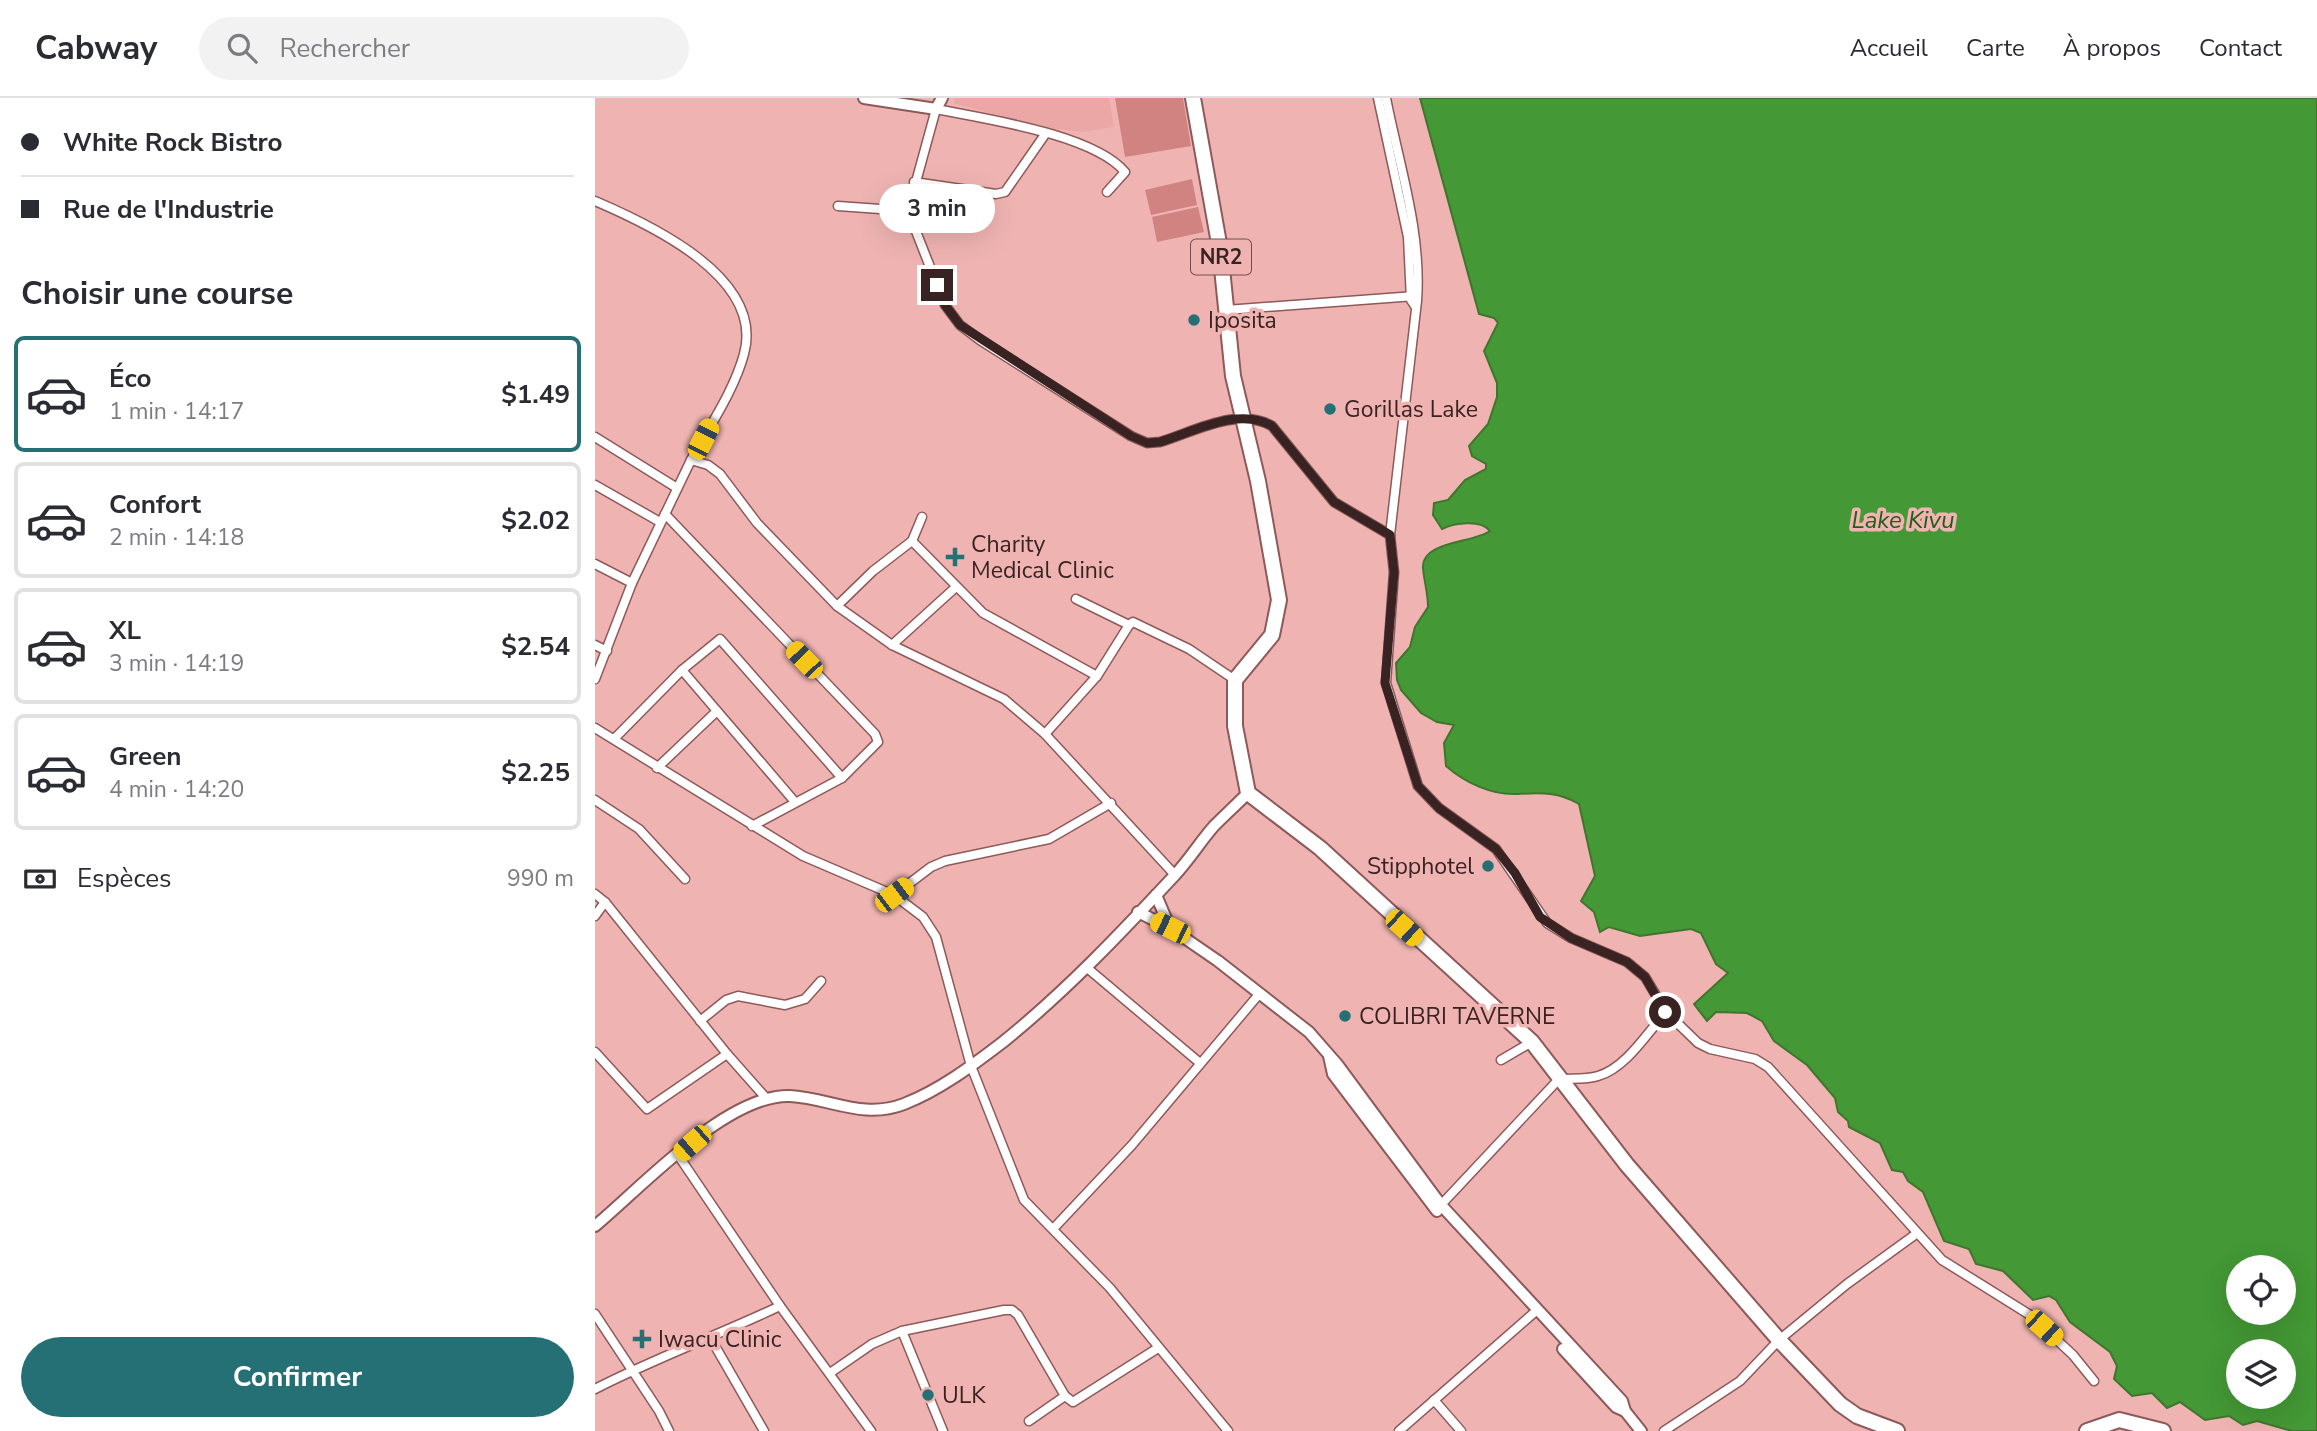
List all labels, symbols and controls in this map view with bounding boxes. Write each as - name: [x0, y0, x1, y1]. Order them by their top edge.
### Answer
- search box: [199, 17, 689, 80]
- text: Cabway: [35, 26, 157, 71]
- icon: search: [223, 29, 261, 67]
- text: Rechercher: [279, 31, 410, 66]
- text: Accueil: [1850, 32, 1928, 64]
- text: Carte: [1966, 32, 2025, 64]
- text: À propos: [2063, 32, 2161, 64]
- text: Contact: [2199, 32, 2282, 64]
- text: White Rock Bistro: [63, 125, 282, 160]
- callout: 3 min: [879, 184, 995, 232]
- text: Rue de l'Industrie: [63, 192, 274, 227]
- text: 3 min: [907, 193, 967, 224]
- road number: NR2: [1191, 240, 1251, 274]
- route end: [921, 269, 953, 301]
- text: Choisir une course: [21, 272, 293, 315]
- place label: Iposita: [1208, 305, 1277, 336]
- marker: Iposita: [1186, 312, 1202, 328]
- text: Éco: [109, 361, 151, 396]
- icon: car: [25, 363, 88, 426]
- text: $1.49: [501, 377, 570, 412]
- place label: Gorillas Lake: [1344, 394, 1478, 425]
- text: 1 min · 14:17: [109, 396, 244, 427]
- marker: Gorillas Lake: [1322, 401, 1338, 417]
- car: [685, 416, 722, 462]
- text: Confort: [109, 487, 201, 522]
- icon: car: [25, 489, 88, 552]
- text: $2.02: [501, 503, 570, 538]
- water label: Lake Kivu: [1852, 504, 1954, 536]
- text: 2 min · 14:18: [109, 522, 244, 553]
- place label: Charity Medical Clinic: [971, 529, 1114, 586]
- marker: Charity Medical Clinic: [945, 547, 965, 567]
- text: XL: [109, 613, 141, 648]
- icon: car: [25, 615, 88, 678]
- text: $2.54: [501, 629, 570, 664]
- car: [782, 638, 827, 682]
- text: 3 min · 14:19: [109, 648, 244, 679]
- text: Green: [109, 739, 182, 774]
- icon: car: [25, 741, 88, 804]
- text: $2.25: [501, 755, 570, 790]
- text: 4 min · 14:20: [109, 774, 244, 805]
- place label: Stipphotel: [1367, 851, 1474, 882]
- marker: Stipphotel: [1480, 858, 1496, 874]
- icon: cash: [21, 860, 59, 898]
- text: Espèces: [77, 861, 172, 896]
- text: 990 m: [507, 863, 574, 894]
- car: [871, 874, 918, 916]
- car: [1382, 906, 1427, 950]
- car: [1147, 909, 1194, 947]
- route start: [1649, 996, 1681, 1028]
- place label: COLIBRI TAVERNE: [1359, 1001, 1555, 1032]
- marker: COLIBRI TAVERNE: [1337, 1008, 1353, 1024]
- car: [670, 1121, 715, 1165]
- map controls: [2226, 1255, 2296, 1409]
- button: locate: [2226, 1255, 2296, 1325]
- car: [2022, 1306, 2067, 1350]
- place label: Iwacu Clinic: [658, 1324, 782, 1355]
- marker: Iwacu Clinic: [632, 1329, 652, 1349]
- button: Confirmer: [21, 1337, 574, 1417]
- button: layers: [2226, 1339, 2296, 1409]
- place label: ULK: [942, 1380, 986, 1411]
- marker: ULK: [920, 1387, 936, 1403]

